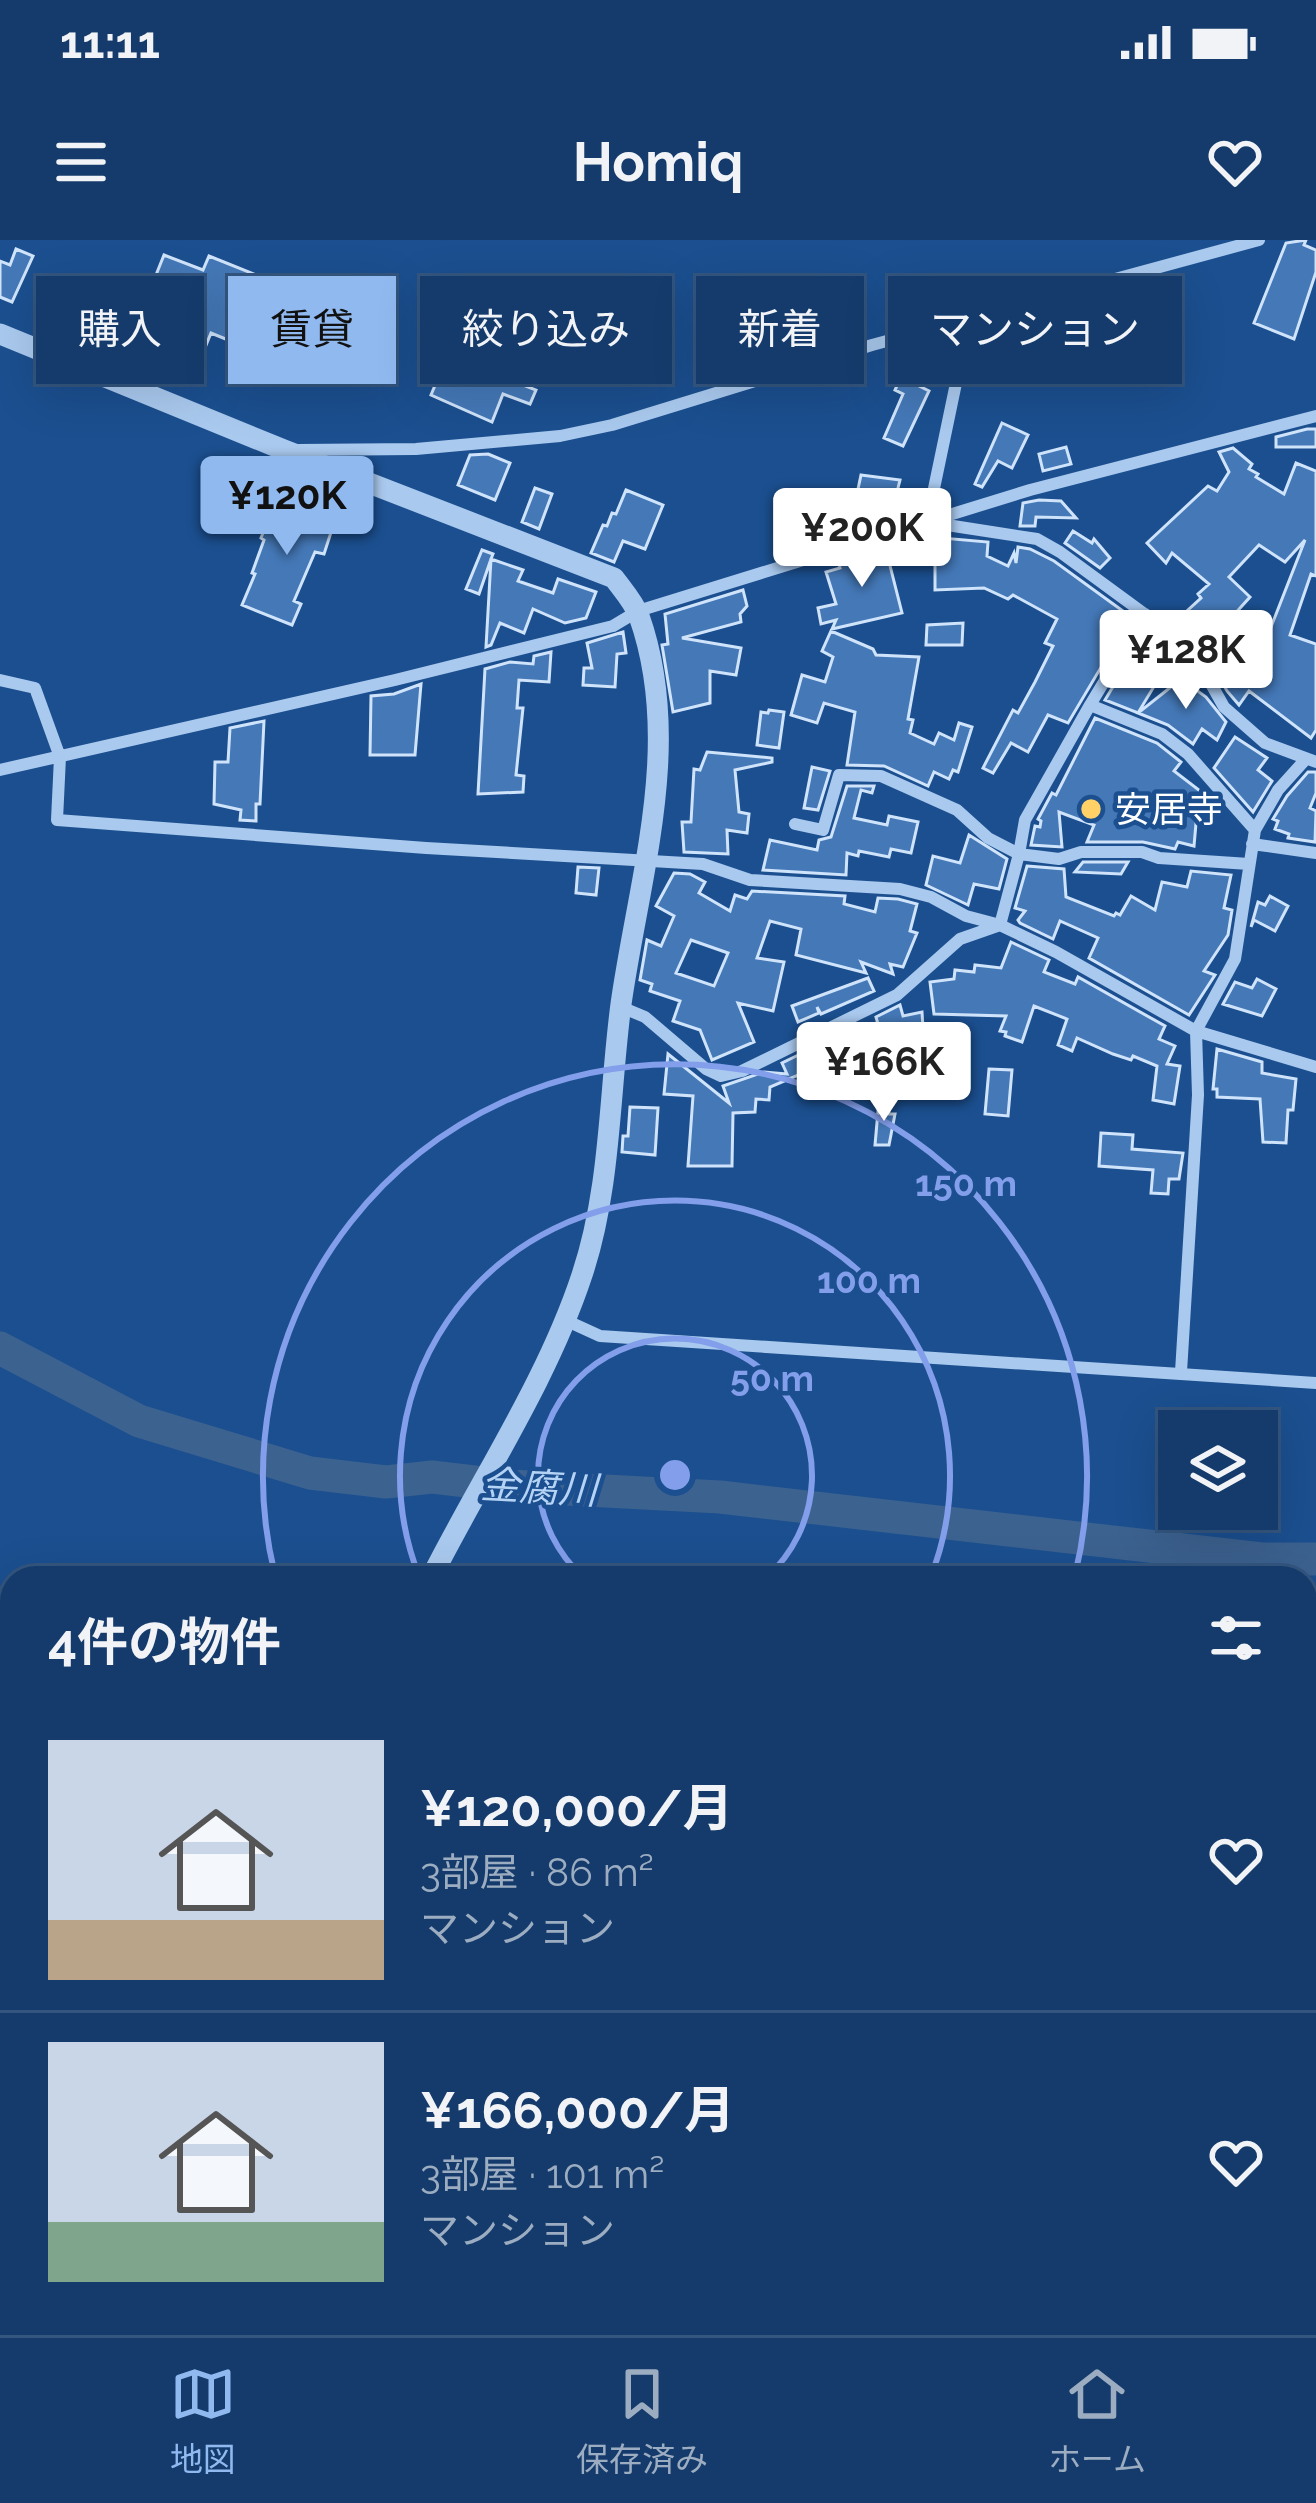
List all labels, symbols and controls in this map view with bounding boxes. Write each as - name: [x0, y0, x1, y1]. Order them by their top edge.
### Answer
- text: 11:11: [60, 16, 160, 69]
- icon: menu: [48, 129, 114, 195]
- icon: heart: [1202, 129, 1268, 195]
- text: Homiq: [573, 130, 743, 194]
- chip: 購入: [36, 276, 204, 384]
- chip: 賃貸: [228, 276, 396, 384]
- chip: 絞り込み: [420, 276, 672, 384]
- chip: 新着: [696, 276, 864, 384]
- chip: マンション: [888, 276, 1182, 384]
- pin: ¥120K: [203, 456, 371, 558]
- text: ¥120K: [227, 472, 347, 518]
- pin: ¥200K: [778, 488, 946, 590]
- text: ¥200K: [800, 504, 924, 550]
- pin: ¥128K: [1102, 610, 1270, 712]
- text: ¥128K: [1127, 626, 1245, 672]
- place label: 安居寺: [1115, 788, 1223, 830]
- marker: 安居寺: [1078, 796, 1104, 822]
- pin: ¥166K: [800, 1022, 968, 1124]
- text: ¥166K: [824, 1038, 944, 1084]
- text: 150 m: [915, 1162, 1017, 1204]
- text: 100 m: [817, 1259, 921, 1301]
- text: 50 m: [730, 1357, 814, 1399]
- map controls: [1158, 1410, 1278, 1530]
- button: layers: [1158, 1410, 1278, 1530]
- centre of rings: [654, 1454, 696, 1496]
- water label: 金腐川: [479, 1461, 603, 1513]
- icon: filters: [1203, 1605, 1269, 1671]
- text: 4件の物件: [48, 1612, 281, 1672]
- text: ¥120,000/月: [420, 1778, 733, 1838]
- icon: home: [144, 1788, 288, 1932]
- icon: heart: [1203, 1827, 1269, 1893]
- text: 3部屋 · 86 m²: [420, 1849, 654, 1895]
- text: マンション: [420, 1905, 615, 1951]
- text: ¥166,000/月: [420, 2080, 735, 2140]
- icon: home: [144, 2090, 288, 2234]
- icon: heart: [1203, 2129, 1269, 2195]
- text: 3部屋 · 101 m²: [420, 2151, 664, 2197]
- text: マンション: [420, 2207, 615, 2253]
- tab: 地図: [170, 2361, 236, 2481]
- tab: 保存済み: [576, 2361, 708, 2481]
- tab: ホーム: [1048, 2361, 1146, 2481]

